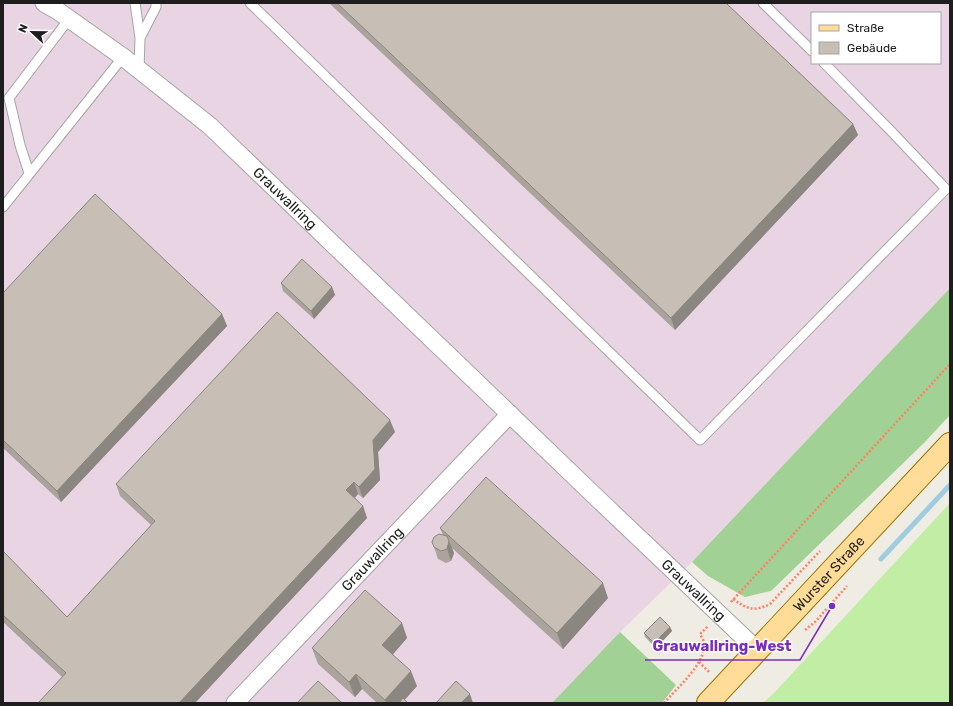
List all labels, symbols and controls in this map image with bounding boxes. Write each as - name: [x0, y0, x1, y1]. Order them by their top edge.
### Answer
- north arrow: [12, 12, 52, 52]
- legend: [811, 12, 941, 64]
- text: Straße: [847, 21, 884, 35]
- text: N: [16, 22, 31, 35]
- text: Gebäude: [847, 41, 897, 55]
- street label: Grauwallring: [249, 164, 320, 233]
- street label: Grauwallring: [338, 524, 407, 595]
- street label: Wurster Straße: [790, 533, 869, 615]
- street label: Grauwallring: [658, 556, 729, 625]
- callout: Grauwallring-West: [645, 633, 800, 660]
- text: Grauwallring-West: [652, 637, 792, 655]

